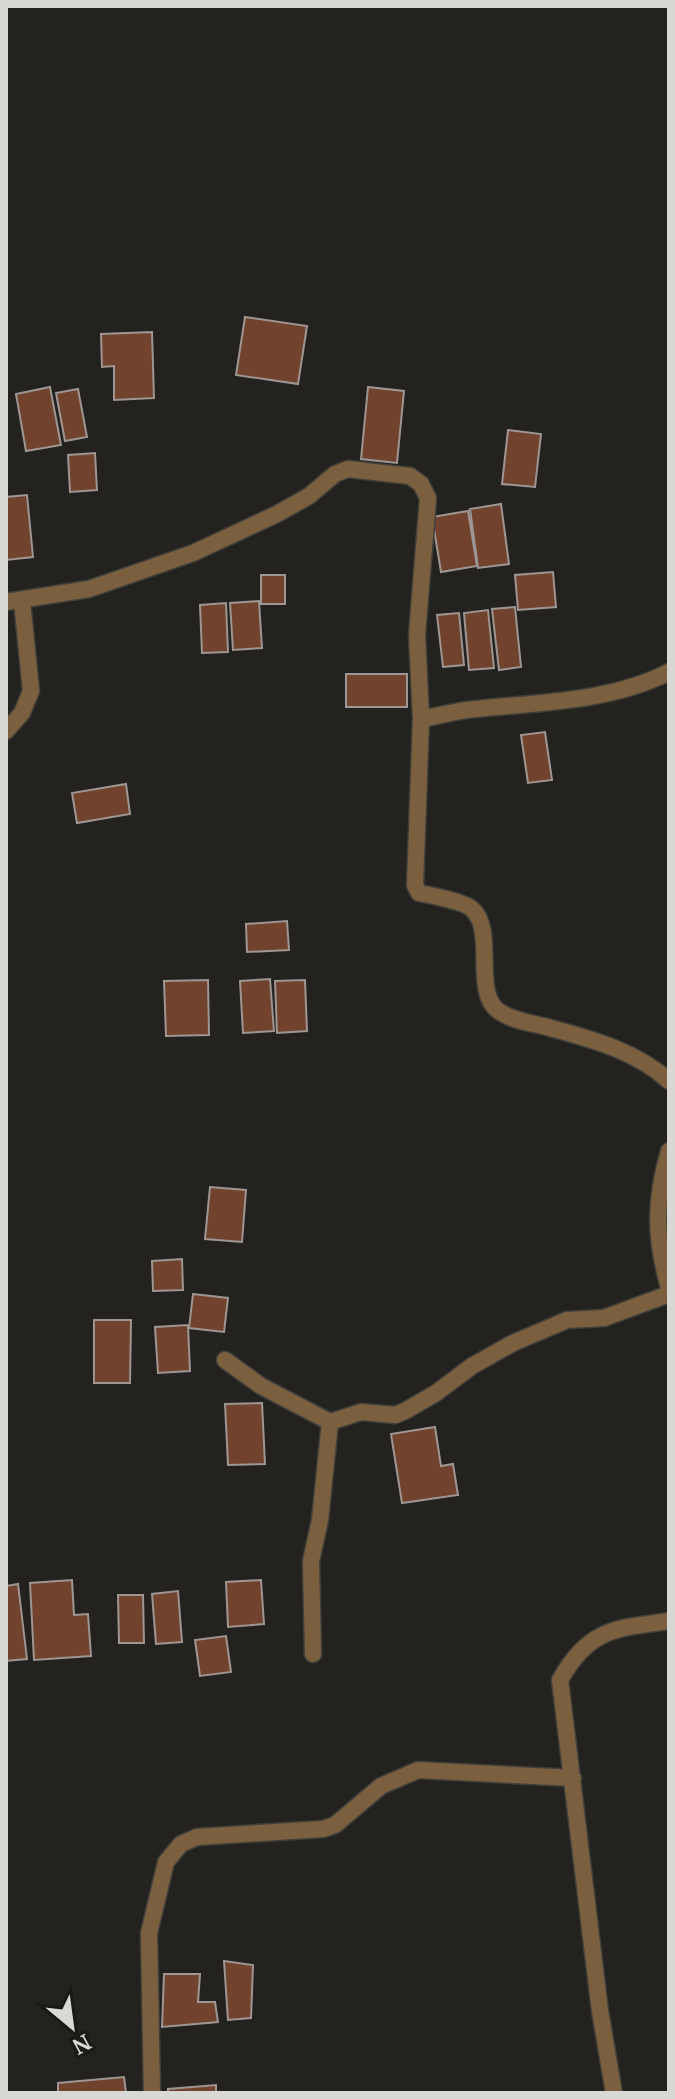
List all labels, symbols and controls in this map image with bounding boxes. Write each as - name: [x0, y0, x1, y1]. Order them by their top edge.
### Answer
- north arrow: [32, 1987, 112, 2067]
- text: N: [67, 2028, 97, 2063]

